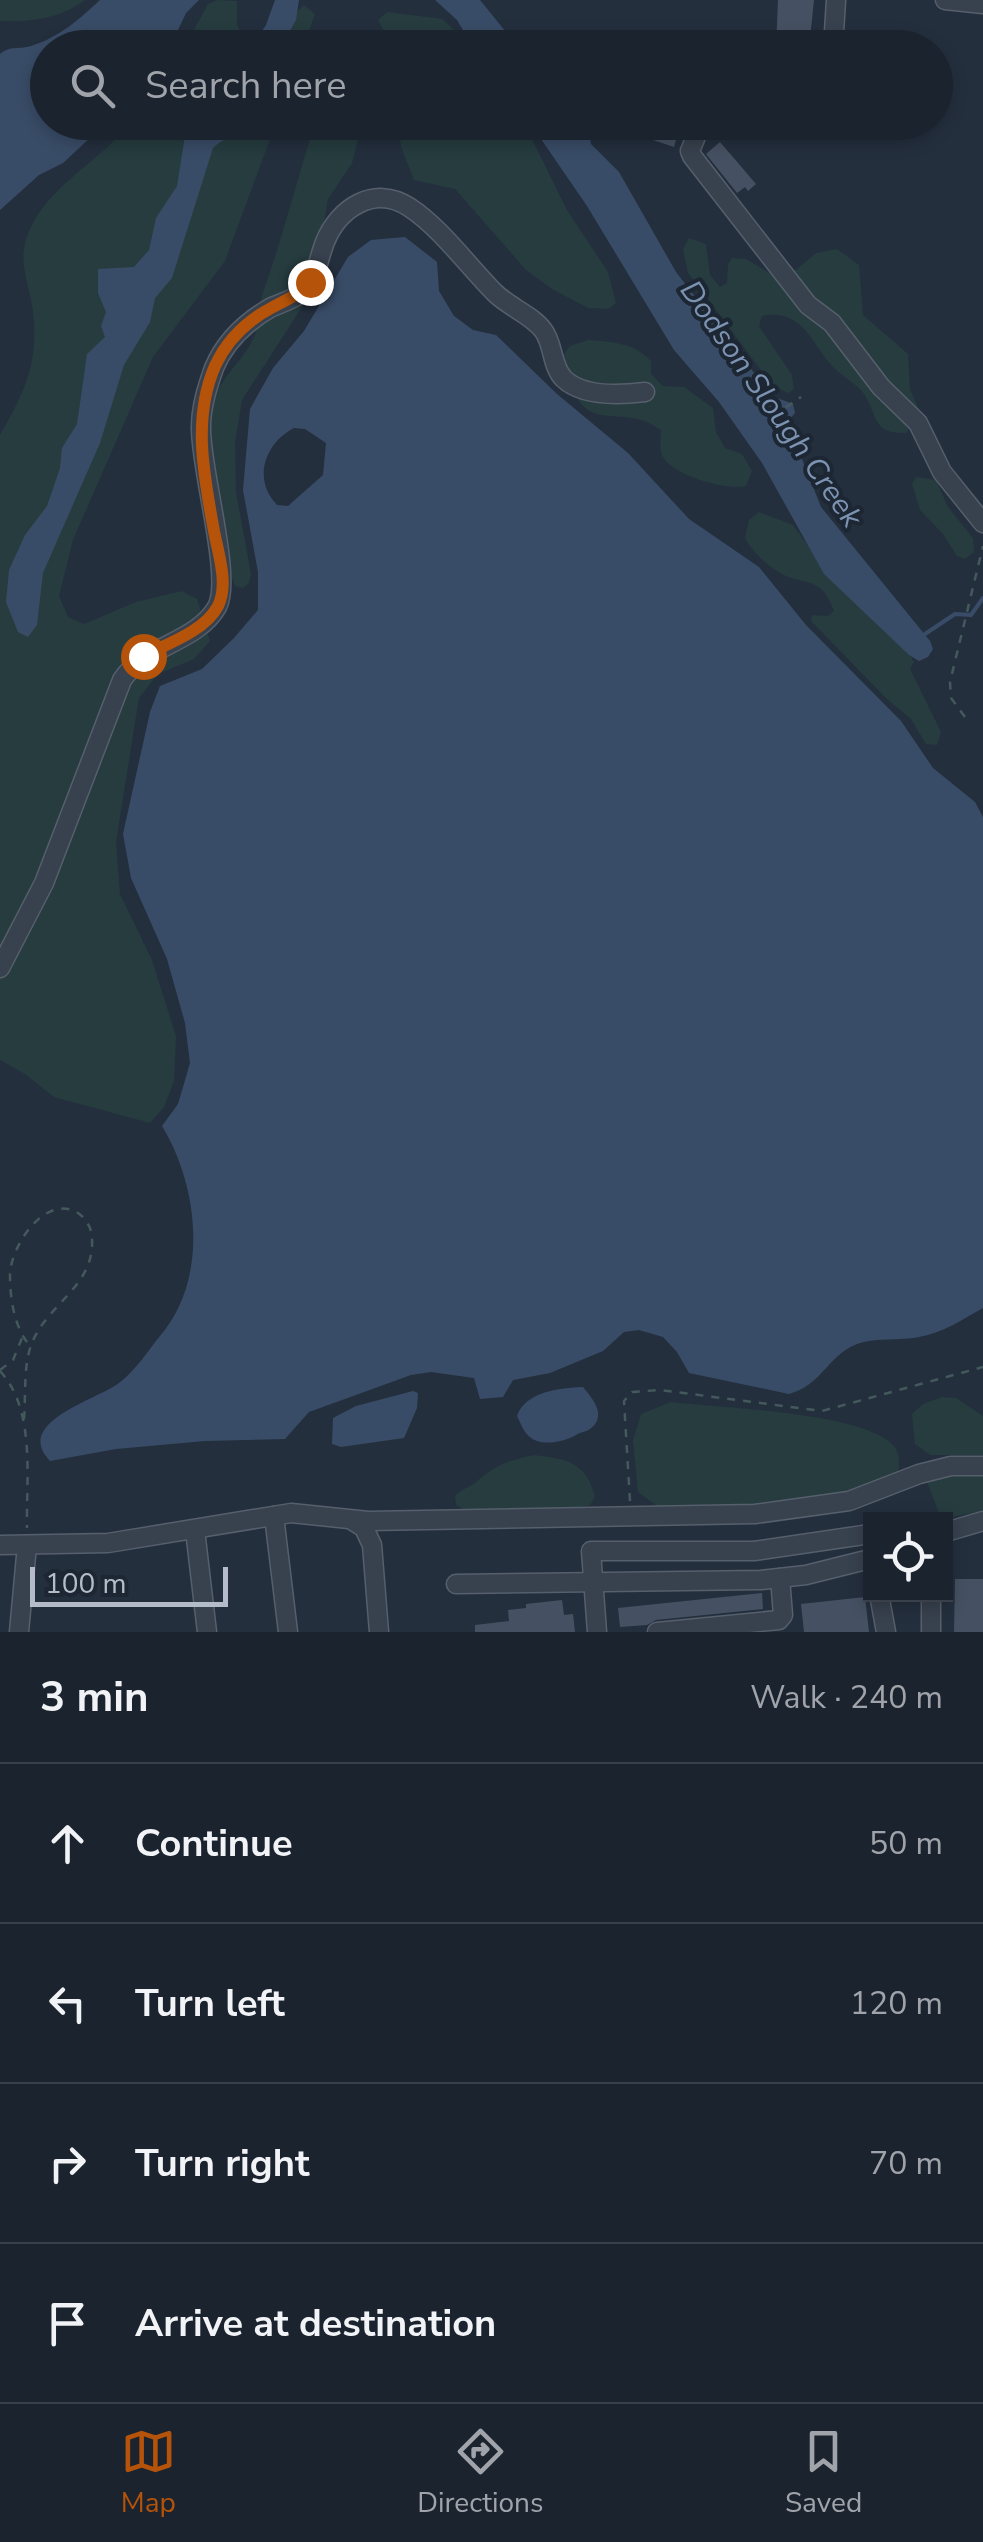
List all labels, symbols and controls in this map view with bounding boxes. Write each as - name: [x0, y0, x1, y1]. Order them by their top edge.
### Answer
- search box: [30, 30, 953, 140]
- icon: search: [65, 58, 120, 113]
- text: Search here: [145, 60, 346, 111]
- route end: [288, 260, 334, 306]
- water label: Dodson Slough Creek: [670, 272, 872, 537]
- route start: [121, 634, 167, 680]
- map controls: [863, 1512, 953, 1602]
- button: locate: [863, 1512, 953, 1602]
- scale bar: [30, 1562, 228, 1606]
- text: 100 m: [45, 1565, 127, 1603]
- text: 3 min: [40, 1669, 149, 1726]
- text: Walk · 240 m: [750, 1676, 943, 1719]
- icon: ahead: [40, 1816, 95, 1871]
- text: Continue: [135, 1818, 293, 1869]
- text: 50 m: [869, 1822, 943, 1865]
- icon: left: [40, 1976, 95, 2031]
- text: Turn left: [135, 1978, 285, 2029]
- text: 120 m: [850, 1982, 943, 2025]
- icon: right: [40, 2136, 95, 2191]
- text: Turn right: [135, 2138, 310, 2189]
- text: 70 m: [869, 2142, 943, 2185]
- icon: arrive: [40, 2296, 95, 2351]
- text: Arrive at destination: [135, 2298, 496, 2349]
- tab: Map: [121, 2424, 176, 2522]
- tab: Directions: [417, 2424, 543, 2522]
- tab: Saved: [785, 2424, 862, 2522]

